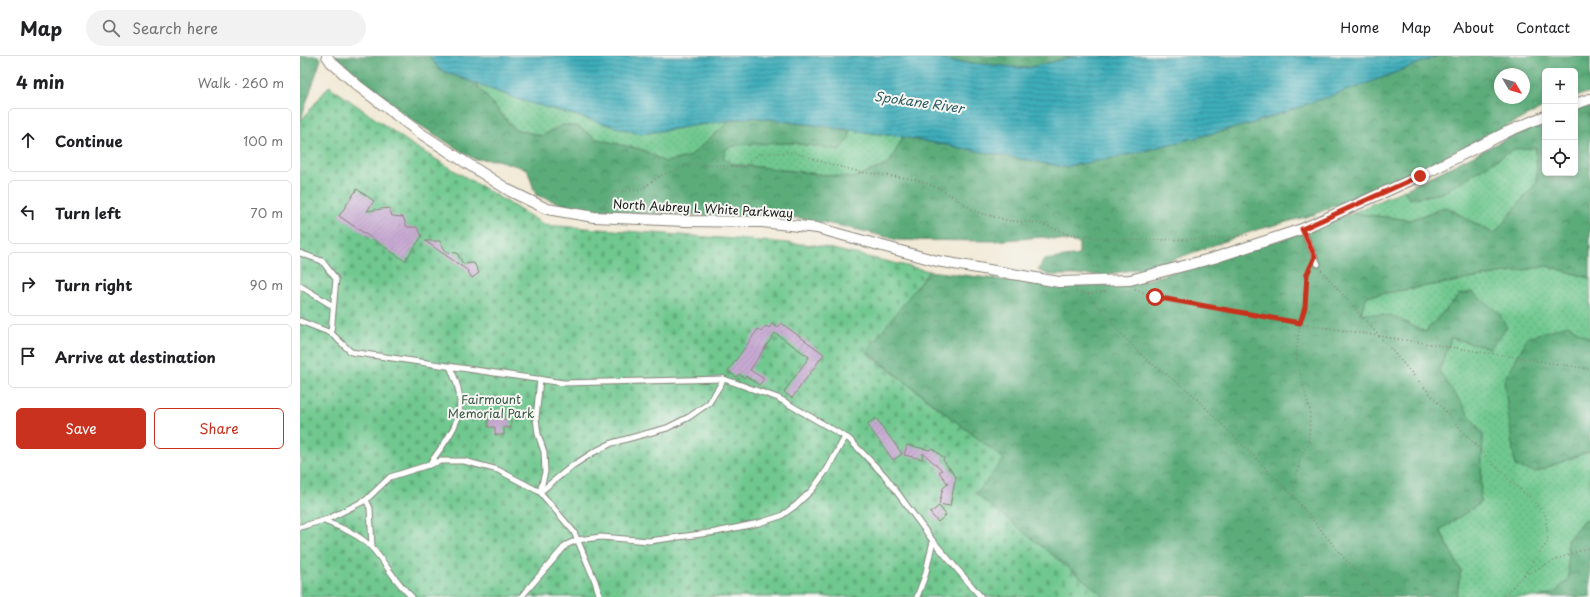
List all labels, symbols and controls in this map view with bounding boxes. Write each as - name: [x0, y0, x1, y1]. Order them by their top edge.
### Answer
- search box: [86, 10, 366, 46]
- text: Map: [20, 14, 62, 42]
- text: Search here: [132, 16, 218, 39]
- icon: search: [100, 17, 122, 39]
- text: Home: [1340, 17, 1379, 38]
- text: Map: [1401, 17, 1431, 38]
- text: About: [1453, 17, 1494, 38]
- text: Contact: [1516, 17, 1570, 38]
- north arrow: [1494, 68, 1530, 104]
- map controls: [1542, 68, 1578, 176]
- button: +: [1542, 68, 1578, 104]
- text: 4 min: [16, 69, 64, 95]
- text: Walk · 260 m: [198, 73, 284, 92]
- water label: Spokane River: [873, 86, 967, 117]
- button: −: [1542, 104, 1578, 140]
- icon: ahead: [17, 129, 39, 151]
- text: Continue: [55, 129, 123, 152]
- text: 100 m: [243, 131, 283, 150]
- button: locate: [1542, 140, 1578, 176]
- route end: [1411, 167, 1429, 185]
- street label: North Aubrey L White Parkway: [613, 194, 794, 222]
- icon: left: [17, 201, 39, 223]
- text: Turn left: [55, 201, 121, 224]
- text: 70 m: [250, 203, 283, 222]
- icon: right: [17, 273, 39, 295]
- text: Turn right: [55, 273, 132, 296]
- text: 90 m: [250, 275, 283, 294]
- route start: [1146, 288, 1164, 306]
- icon: arrive: [17, 345, 39, 367]
- text: Arrive at destination: [55, 345, 216, 368]
- park label: Fairmount Memorial Park: [448, 390, 534, 422]
- button: Save: [16, 408, 146, 449]
- button: Share: [154, 408, 284, 449]

